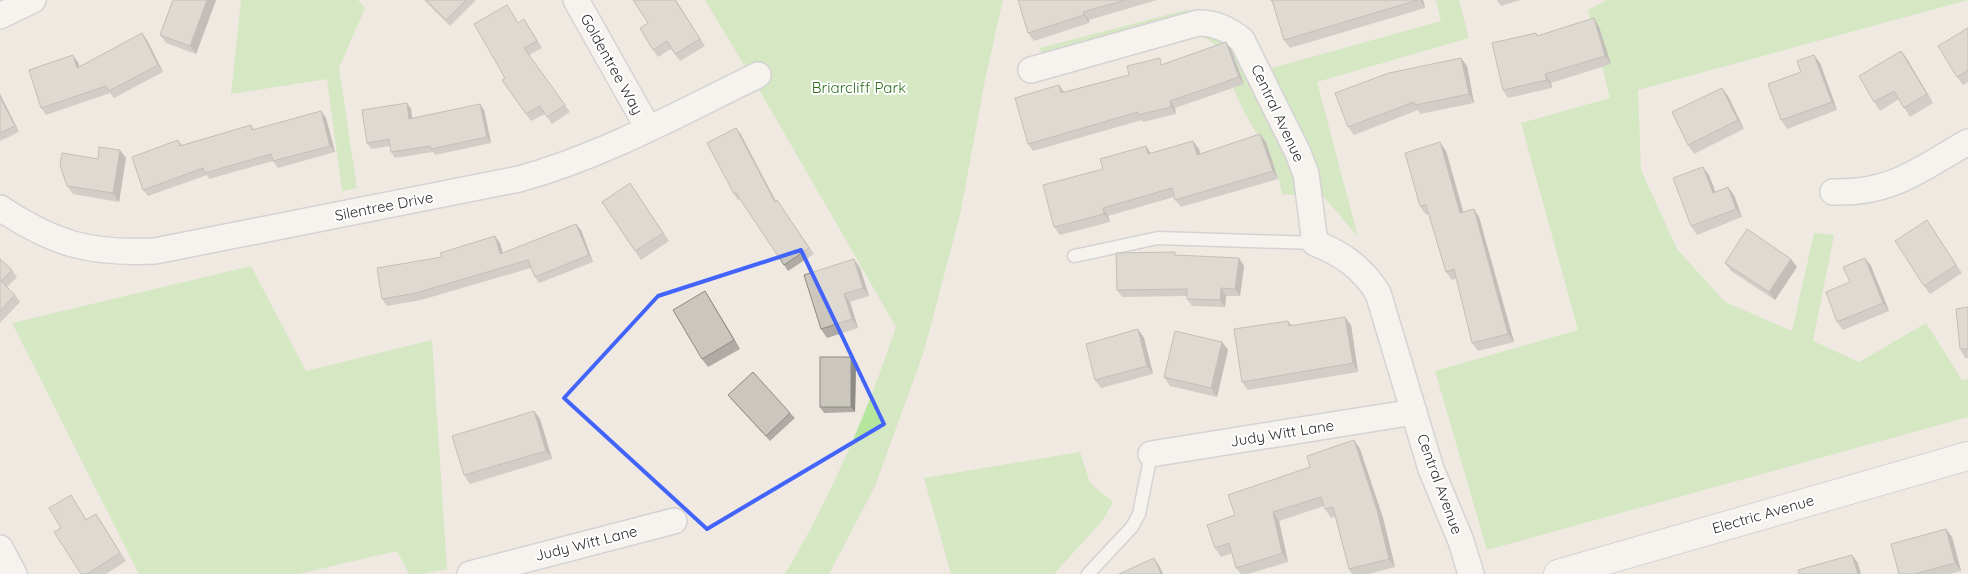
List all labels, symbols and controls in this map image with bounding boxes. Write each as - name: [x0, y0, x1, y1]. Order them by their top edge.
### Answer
- street label: Goldentree Way: [576, 10, 648, 118]
- street label: Central Avenue: [1247, 61, 1309, 165]
- park label: Briarcliff Park: [812, 78, 906, 97]
- street label: Silentree Drive: [333, 187, 435, 225]
- street label: Judy Witt Lane: [1229, 415, 1335, 451]
- street label: Central Avenue: [1413, 431, 1467, 537]
- street label: Electric Avenue: [1710, 490, 1816, 538]
- street label: Judy Witt Lane: [533, 521, 639, 565]

